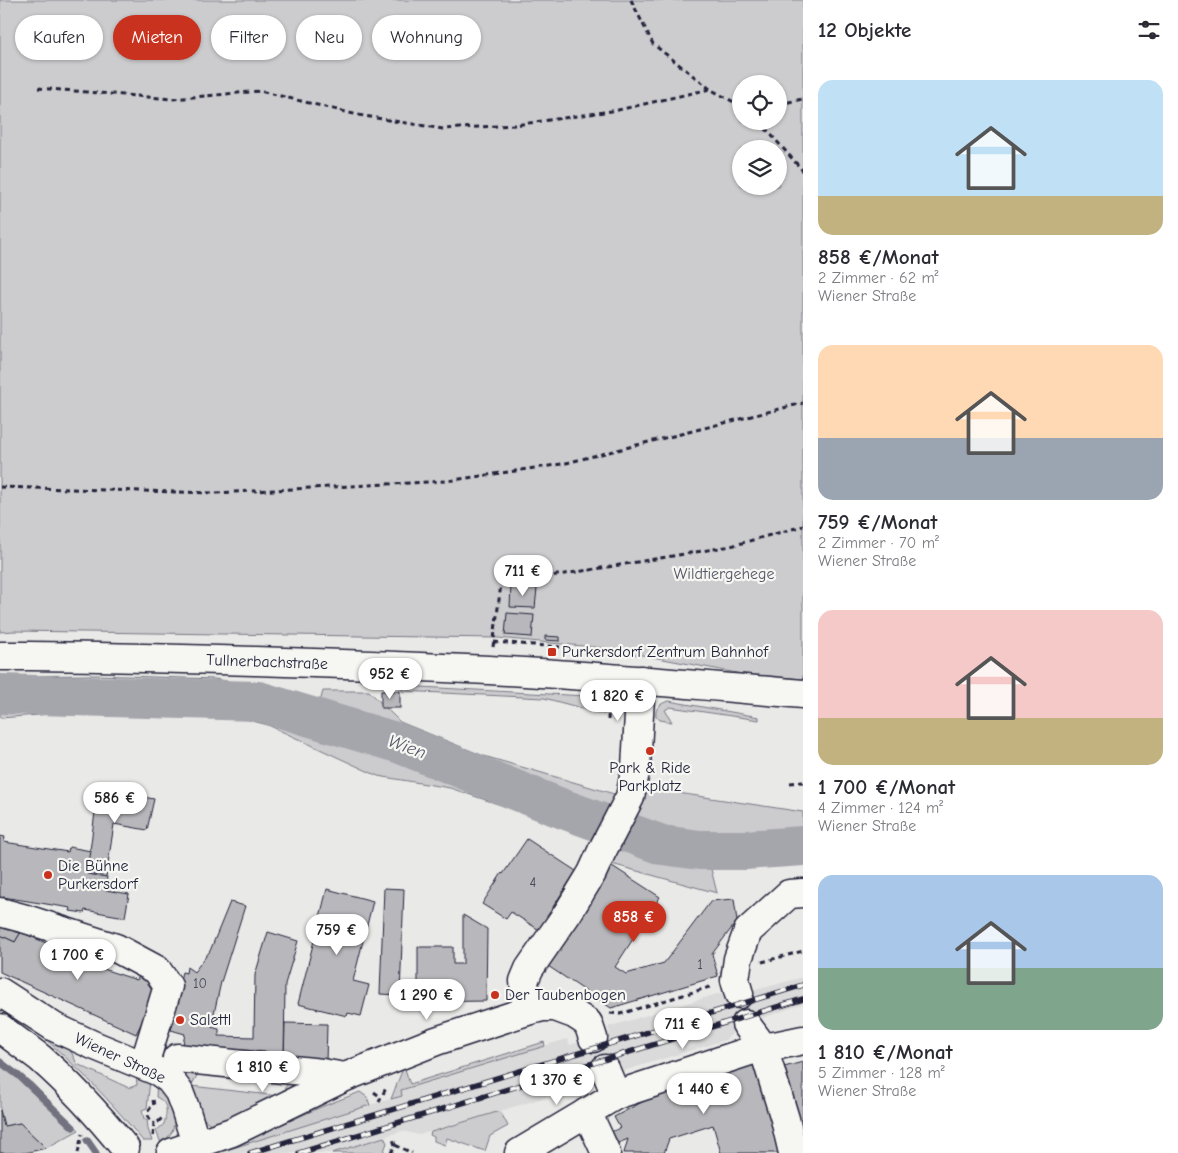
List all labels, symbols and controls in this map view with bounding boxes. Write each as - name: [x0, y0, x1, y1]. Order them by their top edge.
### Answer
- chip: Kaufen: [15, 15, 103, 60]
- chip: Mieten: [113, 15, 201, 60]
- chip: Filter: [211, 15, 286, 60]
- chip: Neu: [296, 15, 362, 60]
- chip: Wohnung: [372, 15, 481, 60]
- icon: filters: [1135, 16, 1163, 44]
- text: 12 Objekte: [818, 18, 911, 42]
- map controls: [732, 75, 787, 195]
- button: locate: [732, 75, 787, 130]
- icon: home: [946, 113, 1036, 203]
- button: layers: [732, 140, 787, 195]
- text: 858 €/Monat: [818, 245, 939, 269]
- text: 2 Zimmer · 62 m²: [818, 269, 939, 287]
- text: Wiener Straße: [818, 287, 916, 305]
- icon: home: [946, 378, 1036, 468]
- text: 759 €/Monat: [818, 510, 937, 534]
- text: 2 Zimmer · 70 m²: [818, 534, 939, 552]
- text: Wiener Straße: [818, 552, 916, 570]
- pin: 711 €: [488, 554, 558, 597]
- text: 711 €: [505, 562, 541, 580]
- park label: Wildtiergehege: [673, 565, 775, 583]
- place label: Purkersdorf Zentrum Bahnhof: [562, 643, 769, 661]
- icon: home: [946, 643, 1036, 733]
- marker: Purkersdorf Zentrum Bahnhof: [546, 646, 558, 658]
- street label: Tullnerbachstraße: [206, 651, 328, 673]
- pin: 952 €: [355, 658, 425, 700]
- text: 952 €: [369, 665, 411, 683]
- pin: 1 820 €: [572, 680, 664, 722]
- text: 1 820 €: [591, 687, 645, 705]
- water label: Wien: [385, 731, 429, 763]
- marker: Park & Ride Parkplatz: [644, 745, 656, 757]
- place label: Park & Ride Parkplatz: [609, 759, 691, 795]
- text: 1 700 €/Monat: [818, 775, 955, 799]
- pin: 586 €: [80, 782, 150, 824]
- text: 586 €: [94, 789, 136, 807]
- text: 4 Zimmer · 124 m²: [818, 799, 943, 817]
- text: Wiener Straße: [818, 817, 916, 835]
- place label: Die Bühne Purkersdorf: [58, 857, 139, 893]
- marker: Die Bühne Purkersdorf: [42, 869, 54, 881]
- house number: 4: [530, 874, 537, 891]
- pin: 858 €: [599, 900, 669, 943]
- text: 858 €: [613, 908, 655, 926]
- icon: home: [946, 908, 1036, 998]
- pin: 759 €: [302, 914, 372, 956]
- text: 759 €: [317, 921, 357, 939]
- pin: 1 700 €: [32, 938, 124, 981]
- text: 1 700 €: [51, 946, 105, 964]
- house number: 1: [697, 956, 703, 973]
- house number: 10: [193, 975, 207, 992]
- pin: 1 290 €: [381, 978, 473, 1021]
- text: 1 290 €: [400, 986, 454, 1004]
- place label: Der Taubenbogen: [505, 986, 626, 1004]
- marker: Der Taubenbogen: [489, 989, 501, 1001]
- pin: 711 €: [648, 1008, 718, 1050]
- place label: Salettl: [190, 1011, 231, 1029]
- marker: Salettl: [174, 1014, 186, 1026]
- text: 711 €: [665, 1015, 701, 1033]
- street label: Wiener Straße: [72, 1029, 168, 1087]
- text: 1 810 €/Monat: [818, 1040, 953, 1064]
- pin: 1 810 €: [217, 1050, 309, 1093]
- text: 1 810 €: [237, 1058, 289, 1076]
- pin: 1 370 €: [511, 1064, 603, 1106]
- text: 5 Zimmer · 128 m²: [818, 1064, 945, 1082]
- text: 1 370 €: [531, 1071, 583, 1089]
- pin: 1 440 €: [658, 1072, 750, 1115]
- text: 1 440 €: [678, 1080, 730, 1098]
- text: Wiener Straße: [818, 1082, 916, 1100]

